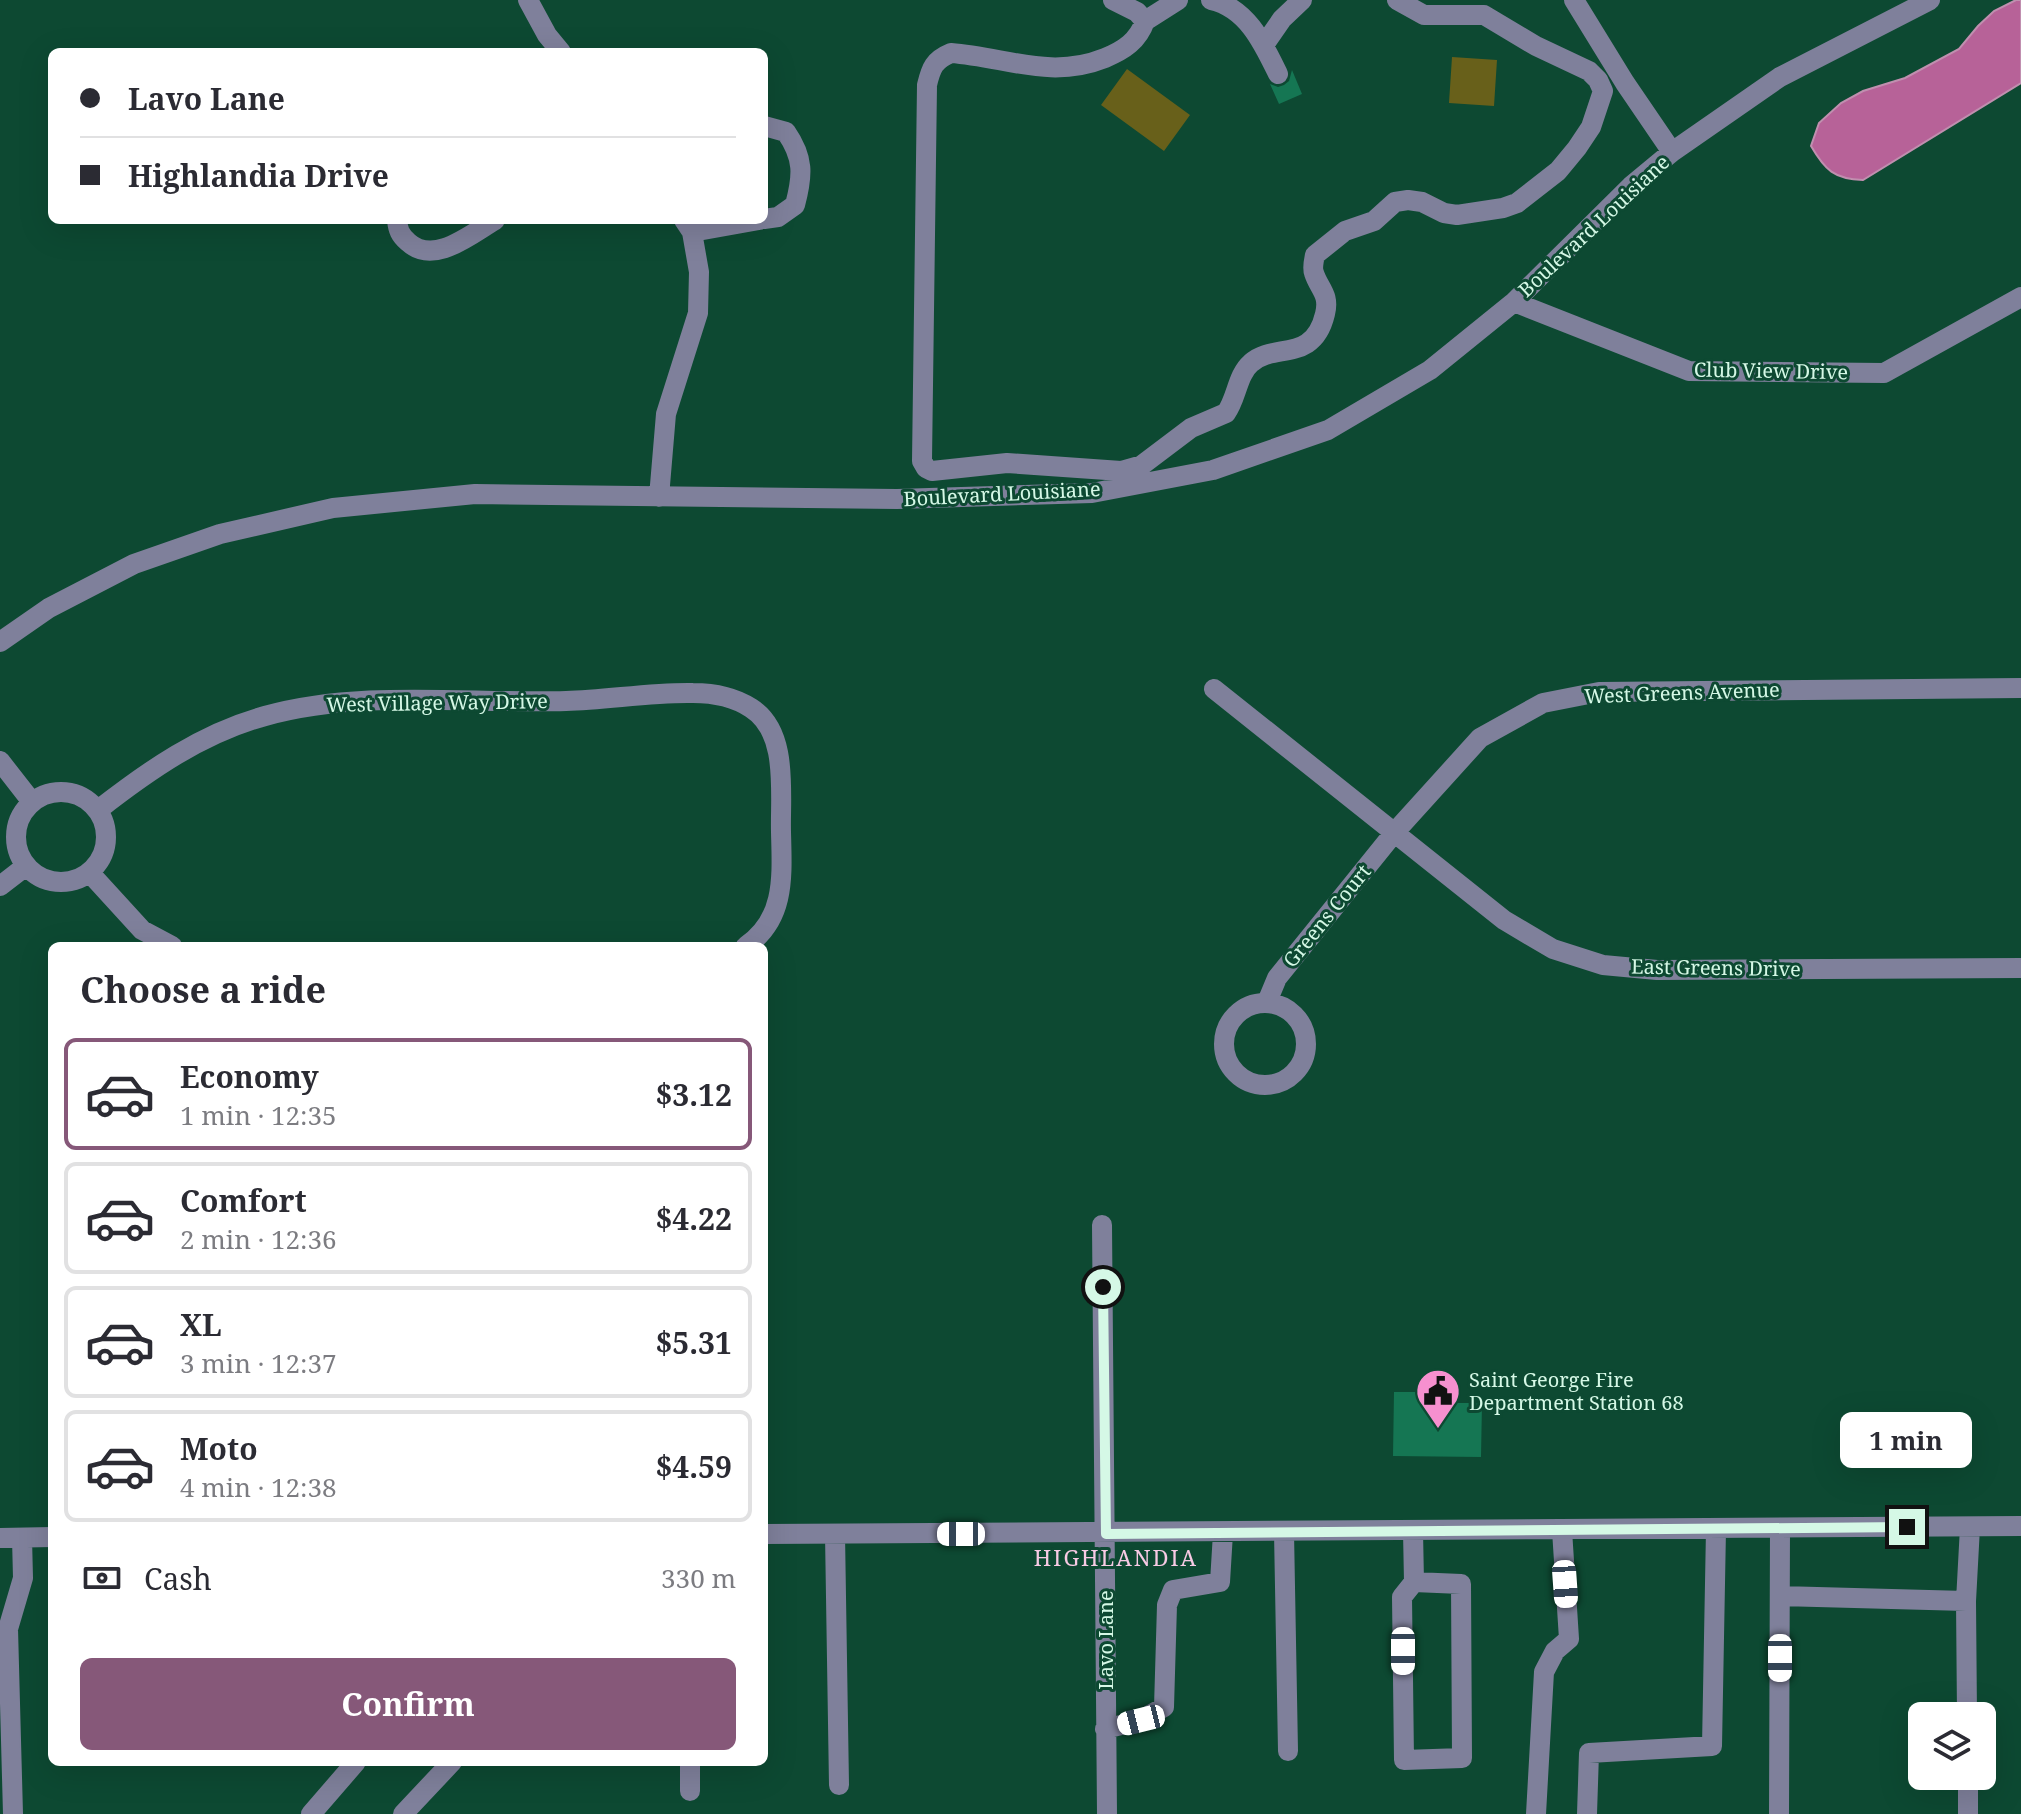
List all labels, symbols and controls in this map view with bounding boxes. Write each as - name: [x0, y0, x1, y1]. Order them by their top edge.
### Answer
- text: Lavo Lane: [128, 78, 285, 119]
- street label: Boulevard Louisiane: [1512, 148, 1675, 303]
- text: Highlandia Drive: [128, 155, 389, 196]
- street label: Club View Drive: [1694, 356, 1848, 385]
- street label: Boulevard Louisiane: [903, 475, 1101, 512]
- street label: West Greens Avenue: [1584, 676, 1780, 709]
- street label: West Village Way Drive: [326, 687, 548, 718]
- street label: Greens Court: [1277, 859, 1376, 973]
- street label: East Greens Drive: [1631, 953, 1801, 982]
- text: Choose a ride: [80, 965, 326, 1014]
- text: Economy: [180, 1056, 319, 1097]
- icon: car: [84, 1058, 156, 1130]
- text: $3.12: [655, 1074, 732, 1115]
- text: 1 min · 12:35: [180, 1097, 337, 1133]
- text: Comfort: [180, 1180, 307, 1221]
- icon: car: [84, 1182, 156, 1254]
- text: $4.22: [655, 1198, 732, 1239]
- text: 2 min · 12:36: [180, 1221, 337, 1257]
- route start: [1085, 1269, 1121, 1305]
- text: XL: [180, 1304, 222, 1345]
- icon: car: [84, 1306, 156, 1378]
- text: $5.31: [655, 1322, 732, 1363]
- text: 3 min · 12:37: [180, 1345, 337, 1381]
- place label: Saint George Fire Department Station 68: [1469, 1366, 1684, 1416]
- public building icon: Saint George Fire Department Station 68: [1414, 1367, 1462, 1430]
- callout: 1 min: [1841, 1411, 1973, 1467]
- text: 1 min: [1869, 1422, 1943, 1458]
- text: Moto: [180, 1428, 258, 1469]
- icon: car: [84, 1430, 156, 1502]
- text: $4.59: [655, 1446, 732, 1487]
- text: 4 min · 12:38: [180, 1469, 337, 1505]
- route end: [1889, 1509, 1925, 1545]
- car: [937, 1522, 985, 1546]
- district label: HIGHLANDIA: [1034, 1542, 1198, 1572]
- icon: cash: [80, 1556, 124, 1600]
- text: Cash: [144, 1558, 212, 1599]
- car: [1551, 1559, 1579, 1609]
- text: 330 m: [661, 1560, 736, 1596]
- street label: Lavo Lane: [1092, 1590, 1119, 1690]
- car: [1391, 1627, 1415, 1675]
- car: [1768, 1634, 1792, 1682]
- button: Confirm: [80, 1658, 736, 1750]
- map controls: [1908, 1702, 1996, 1790]
- button: layers: [1908, 1702, 1996, 1790]
- car: [1115, 1703, 1167, 1737]

